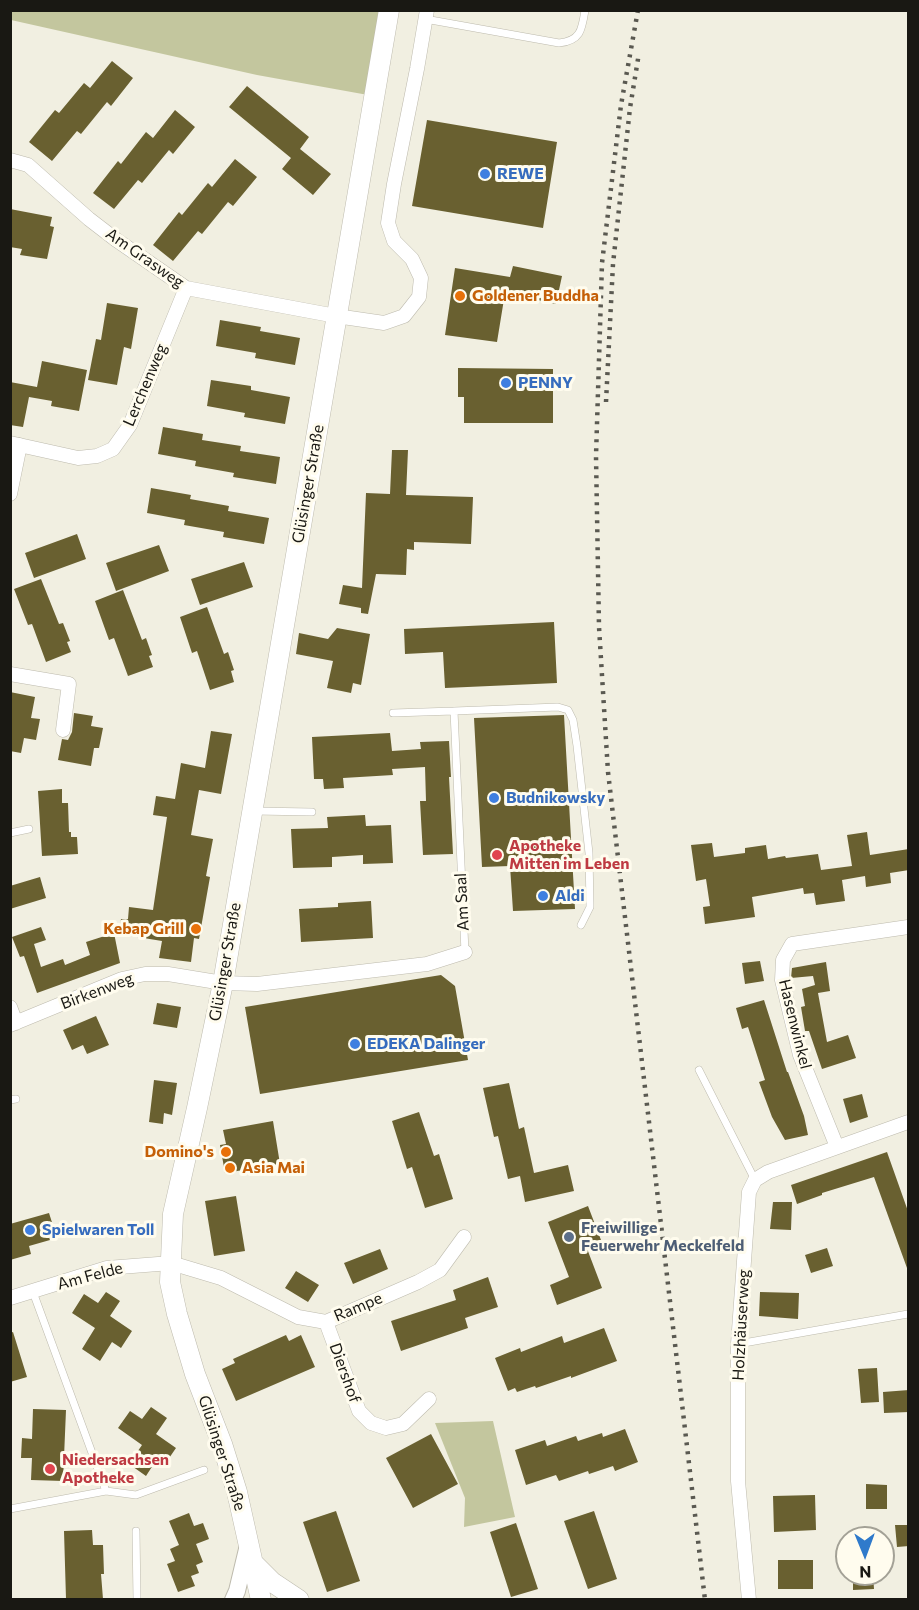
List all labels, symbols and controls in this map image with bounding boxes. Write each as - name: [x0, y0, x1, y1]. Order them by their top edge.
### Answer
- place label: REWE: [497, 164, 544, 184]
- marker: REWE: [478, 167, 492, 181]
- street label: Am Grasweg: [102, 224, 188, 292]
- place label: Goldener Buddha: [472, 286, 599, 306]
- marker: Goldener Buddha: [453, 289, 467, 303]
- street label: Lerchenweg: [119, 341, 171, 429]
- place label: PENNY: [518, 373, 573, 393]
- marker: PENNY: [499, 376, 513, 390]
- street label: Glüsinger Straße: [288, 423, 328, 545]
- place label: Budnikowsky: [506, 788, 605, 808]
- marker: Budnikowsky: [487, 791, 501, 805]
- place label: Apotheke Mitten im Leben: [509, 836, 629, 874]
- marker: Apotheke Mitten im Leben: [490, 848, 504, 862]
- street label: Am Saal: [451, 872, 473, 932]
- place label: Aldi: [555, 886, 585, 906]
- marker: Aldi: [536, 889, 550, 903]
- street label: Glüsinger Straße: [205, 901, 245, 1023]
- place label: Kebap Grill: [103, 919, 184, 939]
- marker: Kebap Grill: [189, 922, 203, 936]
- street label: Birkenweg: [58, 968, 136, 1014]
- street label: Hasenwinkel: [775, 977, 815, 1071]
- place label: EDEKA Dalinger: [367, 1034, 485, 1054]
- marker: EDEKA Dalinger: [348, 1037, 362, 1051]
- place label: Domino's: [144, 1142, 214, 1162]
- marker: Domino's: [219, 1145, 233, 1159]
- place label: Asia Mai: [242, 1158, 305, 1178]
- marker: Asia Mai: [223, 1161, 237, 1175]
- place label: Freiwillige Feuerwehr Meckelfeld: [581, 1218, 744, 1256]
- place label: Spielwaren Toll: [42, 1220, 154, 1240]
- marker: Spielwaren Toll: [23, 1223, 37, 1237]
- marker: Freiwillige Feuerwehr Meckelfeld: [562, 1230, 576, 1244]
- street label: Am Felde: [55, 1258, 125, 1294]
- street label: Holzhäuserweg: [728, 1269, 754, 1381]
- street label: Rampe: [331, 1288, 385, 1326]
- street label: Diershof: [325, 1340, 365, 1406]
- street label: Glüsinger Straße: [194, 1393, 250, 1513]
- place label: Niedersachsen Apotheke: [62, 1450, 169, 1488]
- marker: Niedersachsen Apotheke: [43, 1462, 57, 1476]
- north arrow: [835, 1526, 895, 1586]
- text: N: [859, 1563, 871, 1582]

